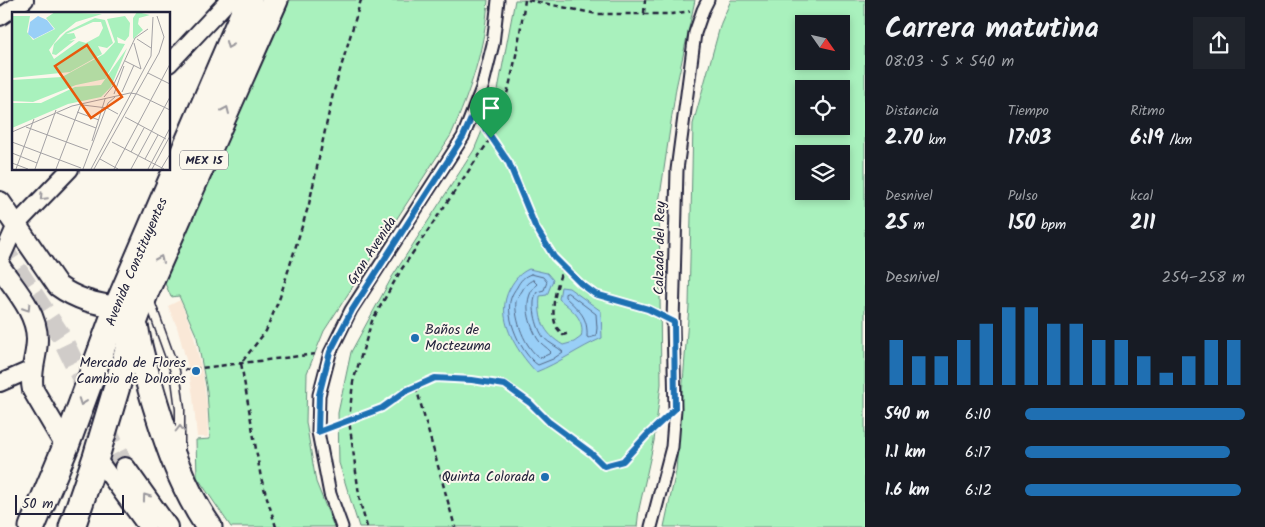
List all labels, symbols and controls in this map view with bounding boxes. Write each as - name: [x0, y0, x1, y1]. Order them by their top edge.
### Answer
- text: Carrera matutina: [885, 7, 1099, 52]
- inset map: [12, 12, 170, 170]
- north arrow: [795, 15, 850, 70]
- map controls: [795, 15, 850, 200]
- button: share: [1193, 17, 1245, 69]
- one-way arrow: [225, 40, 236, 49]
- text: 08:03 · 5 × 540 m: [885, 49, 1014, 74]
- button: locate: [795, 80, 850, 135]
- pin: [470, 87, 512, 138]
- icon: arrive: [477, 94, 505, 122]
- text: Distancia: [885, 100, 939, 122]
- text: Tiempo: [1008, 100, 1049, 122]
- text: Ritmo: [1130, 100, 1165, 122]
- one-way arrow: [220, 106, 230, 115]
- text: 2.70: [885, 122, 923, 155]
- text: 17:03: [1008, 122, 1051, 155]
- text: 6:19: [1130, 122, 1164, 155]
- text: km: [923, 129, 946, 151]
- text: /km: [1164, 129, 1192, 151]
- button: layers: [795, 145, 850, 200]
- road number: MEX 15: [180, 150, 228, 170]
- text: Desnivel: [885, 185, 933, 207]
- text: Pulso: [1008, 185, 1038, 207]
- text: kcal: [1130, 185, 1153, 207]
- one-way arrow: [40, 191, 49, 200]
- street label: Avenida Constituyentes: [100, 194, 174, 329]
- street label: Calzada del Rey: [648, 201, 672, 295]
- text: 25: [885, 207, 908, 240]
- text: 150: [1008, 207, 1035, 240]
- text: 211: [1130, 207, 1155, 240]
- street label: Gran Avenida: [342, 212, 402, 290]
- text: m: [908, 214, 925, 236]
- text: bpm: [1035, 214, 1066, 236]
- one-way arrow: [154, 255, 165, 264]
- text: Desnivel: [885, 265, 940, 290]
- text: 254–258 m: [1162, 265, 1245, 290]
- one-way arrow: [21, 302, 30, 311]
- place label: Baños de Moctezuma: [425, 319, 491, 357]
- marker: Baños de Moctezuma: [409, 332, 421, 344]
- place label: Mercado de Flores Cambio de Dolores: [76, 352, 186, 390]
- marker: Mercado de Flores Cambio de Dolores: [190, 365, 202, 377]
- one-way arrow: [78, 397, 88, 406]
- text: 540 m: [885, 402, 929, 427]
- text: 6:10: [965, 402, 991, 427]
- one-way arrow: [175, 425, 185, 432]
- text: 1.1 km: [885, 440, 926, 465]
- text: 6:17: [965, 440, 990, 465]
- place label: Quinta Colorada: [442, 466, 535, 488]
- marker: Quinta Colorada: [539, 471, 551, 483]
- text: 1.6 km: [885, 478, 929, 503]
- text: 6:12: [965, 478, 992, 503]
- scale bar: [15, 492, 124, 515]
- text: 50 m: [22, 493, 53, 515]
- one-way arrow: [143, 494, 152, 503]

